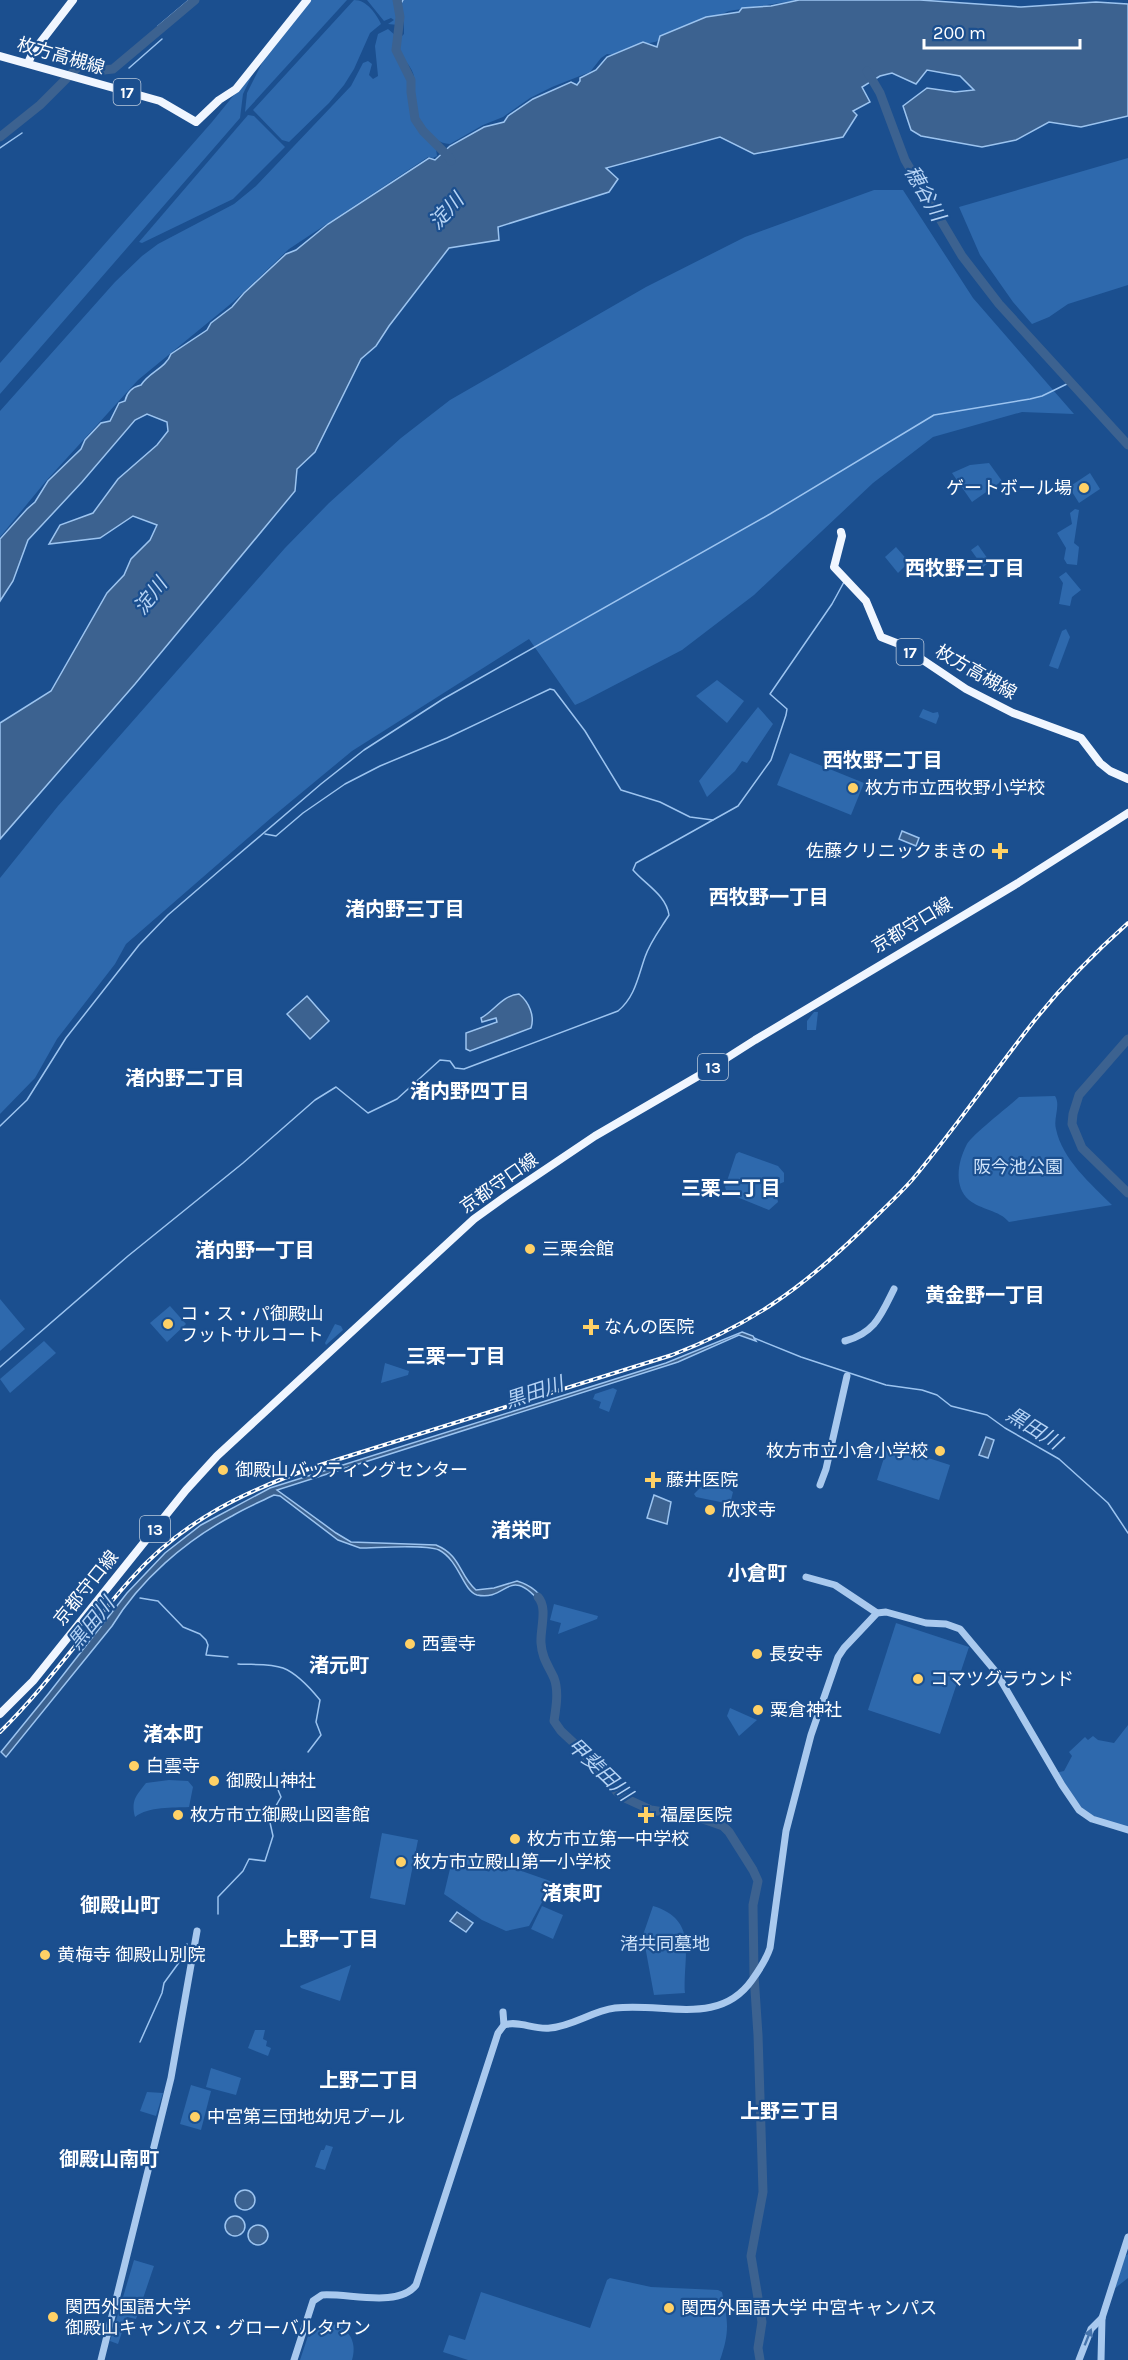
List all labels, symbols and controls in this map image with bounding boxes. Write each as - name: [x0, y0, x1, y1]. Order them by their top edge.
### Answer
- scale bar: [924, 12, 1080, 50]
- text: 200 m: [933, 22, 986, 44]
- street label: 枚方高槻線: [15, 33, 107, 79]
- road number: 17: [114, 79, 140, 105]
- water label: 穂谷川: [900, 162, 951, 227]
- water label: 淀川: [424, 187, 470, 234]
- place label: ゲートボール場: [946, 477, 1072, 499]
- marker: ゲートボール場: [1077, 481, 1091, 495]
- district label: 西牧野三丁目: [905, 557, 1025, 580]
- water label: 淀川: [129, 572, 173, 619]
- road number: 17: [896, 639, 924, 665]
- street label: 枚方高槻線: [932, 640, 1020, 704]
- district label: 西牧野二丁目: [823, 749, 943, 772]
- place label: 枚方市立西牧野小学校: [865, 777, 1045, 799]
- marker: 枚方市立西牧野小学校: [846, 781, 860, 795]
- place label: 佐藤クリニックまきの: [806, 840, 986, 862]
- marker: 佐藤クリニックまきの: [991, 842, 1009, 860]
- district label: 西牧野一丁目: [709, 886, 829, 909]
- street label: 京都守口線: [868, 892, 956, 958]
- district label: 渚内野三丁目: [345, 898, 465, 921]
- road number: 13: [698, 1054, 728, 1080]
- district label: 渚内野二丁目: [125, 1067, 245, 1090]
- district label: 渚内野四丁目: [410, 1080, 530, 1103]
- street label: 京都守口線: [456, 1148, 542, 1218]
- park label: 阪今池公園: [973, 1156, 1063, 1178]
- district label: 三栗二丁目: [681, 1177, 781, 1200]
- place label: 三栗会館: [542, 1238, 614, 1260]
- district label: 渚内野一丁目: [195, 1239, 315, 1262]
- marker: 三栗会館: [523, 1242, 537, 1256]
- district label: 黄金野一丁目: [925, 1284, 1045, 1307]
- place label: コ・ス・パ御殿山 フットサルコート: [180, 1303, 324, 1346]
- place label: なんの医院: [604, 1316, 694, 1338]
- marker: コ・ス・パ御殿山 フットサルコート: [161, 1317, 175, 1331]
- marker: なんの医院: [582, 1318, 600, 1336]
- district label: 三栗一丁目: [406, 1345, 506, 1368]
- water label: 黒田川: [502, 1372, 568, 1413]
- water label: 黒田川: [1002, 1403, 1067, 1455]
- place label: 枚方市立小倉小学校: [766, 1440, 928, 1462]
- marker: 枚方市立小倉小学校: [933, 1444, 947, 1458]
- place label: 御殿山バッティングセンター: [235, 1459, 468, 1481]
- marker: 御殿山バッティングセンター: [216, 1463, 230, 1477]
- place label: 藤井医院: [666, 1469, 738, 1491]
- marker: 藤井医院: [644, 1471, 662, 1489]
- place label: 欣求寺: [722, 1499, 776, 1521]
- marker: 欣求寺: [703, 1503, 717, 1517]
- road number: 13: [140, 1516, 170, 1542]
- district label: 渚栄町: [491, 1519, 551, 1542]
- street label: 京都守口線: [49, 1546, 123, 1630]
- district label: 小倉町: [727, 1562, 787, 1585]
- water label: 黒田川: [64, 1591, 120, 1654]
- place label: 西雲寺: [422, 1633, 476, 1655]
- marker: 西雲寺: [403, 1637, 417, 1651]
- place label: 長安寺: [769, 1643, 823, 1665]
- marker: 長安寺: [750, 1647, 764, 1661]
- district label: 渚元町: [309, 1654, 369, 1677]
- place label: コマツグラウンド: [930, 1668, 1074, 1690]
- marker: コマツグラウンド: [911, 1672, 925, 1686]
- place label: 粟倉神社: [770, 1699, 842, 1721]
- marker: 粟倉神社: [751, 1703, 765, 1717]
- district label: 渚本町: [143, 1723, 203, 1746]
- water label: 甲斐田川: [563, 1733, 638, 1807]
- place label: 白雲寺: [146, 1755, 200, 1777]
- marker: 白雲寺: [127, 1759, 141, 1773]
- place label: 御殿山神社: [226, 1770, 316, 1792]
- marker: 御殿山神社: [207, 1774, 221, 1788]
- place label: 枚方市立御殿山図書館: [190, 1804, 370, 1826]
- place label: 福屋医院: [660, 1804, 732, 1826]
- marker: 福屋医院: [637, 1806, 655, 1824]
- marker: 枚方市立御殿山図書館: [171, 1808, 185, 1822]
- place label: 枚方市立第一中学校: [527, 1828, 689, 1850]
- marker: 枚方市立第一中学校: [508, 1832, 522, 1846]
- place label: 枚方市立殿山第一小学校: [413, 1851, 611, 1873]
- marker: 枚方市立殿山第一小学校: [394, 1855, 408, 1869]
- district label: 渚東町: [542, 1882, 602, 1905]
- district label: 御殿山町: [80, 1894, 160, 1917]
- district label: 上野一丁目: [279, 1928, 379, 1951]
- park label: 渚共同墓地: [620, 1933, 710, 1955]
- place label: 黄梅寺 御殿山別院: [57, 1944, 205, 1966]
- marker: 黄梅寺 御殿山別院: [38, 1948, 52, 1962]
- district label: 上野二丁目: [319, 2069, 419, 2092]
- district label: 上野三丁目: [740, 2100, 840, 2123]
- place label: 中宮第三団地幼児プール: [207, 2106, 405, 2128]
- marker: 中宮第三団地幼児プール: [188, 2110, 202, 2124]
- district label: 御殿山南町: [59, 2148, 159, 2171]
- place label: 関西外国語大学 御殿山キャンパス・グローバルタウン: [65, 2296, 371, 2339]
- place label: 関西外国語大学 中宮キャンパス: [681, 2297, 937, 2319]
- marker: 関西外国語大学 中宮キャンパス: [662, 2301, 676, 2315]
- marker: 関西外国語大学 御殿山キャンパス・グローバルタウン: [46, 2310, 60, 2324]
- one-way arrow: [1084, 2328, 1093, 2346]

